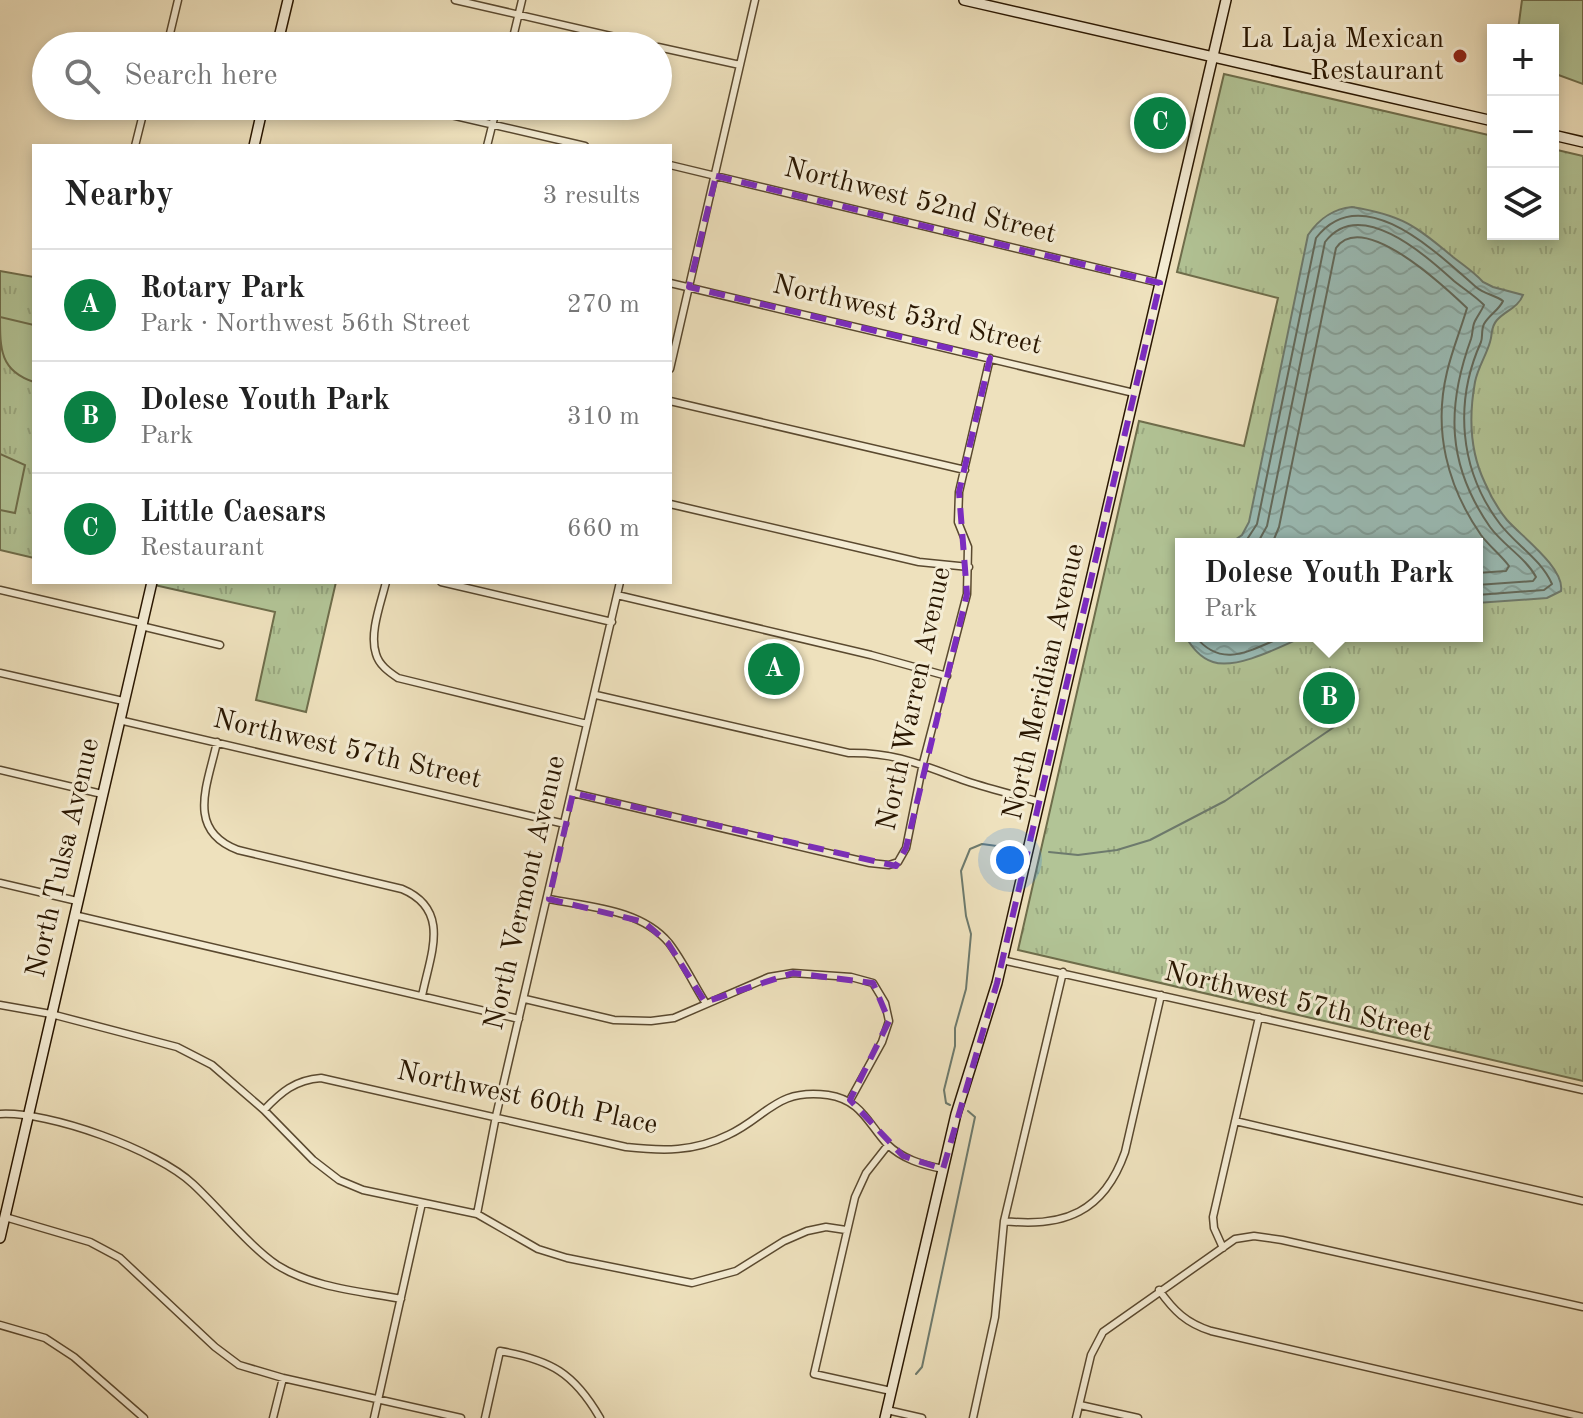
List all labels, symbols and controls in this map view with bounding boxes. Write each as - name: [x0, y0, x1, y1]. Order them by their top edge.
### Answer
- map controls: [1487, 24, 1559, 240]
- button: +: [1487, 24, 1559, 96]
- place label: La Laja Mexican Restaurant: [1241, 26, 1444, 86]
- search box: [32, 32, 672, 120]
- marker: La Laja Mexican Restaurant: [1451, 47, 1469, 65]
- icon: search: [60, 54, 104, 98]
- text: Search here: [124, 61, 278, 91]
- pin: C: [1134, 93, 1186, 153]
- button: −: [1487, 96, 1559, 168]
- street label: Northwest 52nd Street: [781, 155, 1059, 249]
- button: layers: [1487, 168, 1559, 240]
- text: Nearby: [64, 179, 174, 213]
- text: 3 results: [542, 183, 640, 209]
- street label: Northwest 53rd Street: [770, 271, 1044, 361]
- text: Rotary Park: [140, 274, 305, 304]
- text: A: [80, 292, 100, 318]
- text: 270 m: [567, 292, 640, 318]
- text: Park · Northwest 56th Street: [140, 311, 470, 337]
- text: Dolese Youth Park: [140, 386, 390, 416]
- text: B: [81, 404, 99, 430]
- text: 310 m: [567, 404, 640, 430]
- text: Park: [140, 423, 194, 449]
- text: Little Caesars: [140, 498, 326, 528]
- text: C: [81, 516, 99, 542]
- text: 660 m: [567, 516, 640, 542]
- text: Restaurant: [140, 535, 264, 561]
- popup: [1175, 538, 1483, 642]
- street label: North Meridian Avenue: [1000, 541, 1090, 823]
- text: Dolese Youth Park: [1204, 559, 1454, 589]
- street label: North Warren Avenue: [873, 565, 957, 833]
- text: Park: [1204, 596, 1258, 622]
- pin: A: [748, 639, 800, 699]
- pin: B: [1303, 668, 1355, 728]
- street label: Northwest 57th Street: [210, 705, 484, 795]
- street label: North Tulsa Avenue: [23, 735, 105, 981]
- street label: North Vermont Avenue: [481, 753, 571, 1033]
- your location: [990, 840, 1030, 880]
- street label: Northwest 57th Street: [1161, 958, 1435, 1048]
- street label: Northwest 60th Place: [394, 1058, 660, 1140]

